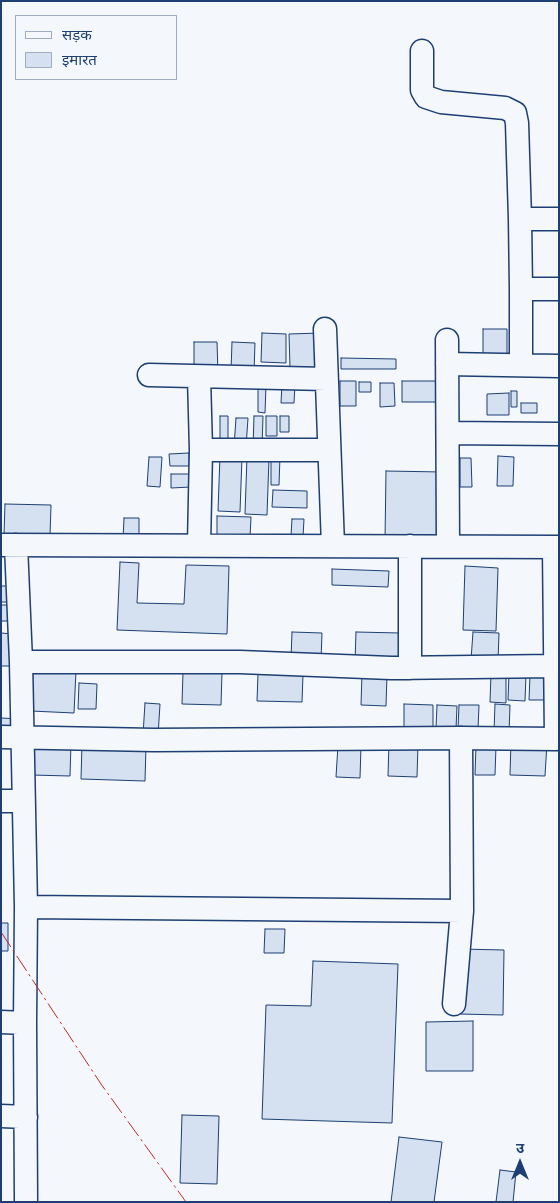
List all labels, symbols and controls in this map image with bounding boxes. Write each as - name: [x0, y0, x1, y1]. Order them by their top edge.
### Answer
- legend: [15, 15, 178, 80]
- text: सड़क: [62, 24, 92, 45]
- text: इमारत: [62, 49, 97, 70]
- north arrow: [495, 1138, 545, 1188]
- text: उ: [516, 1138, 524, 1158]

